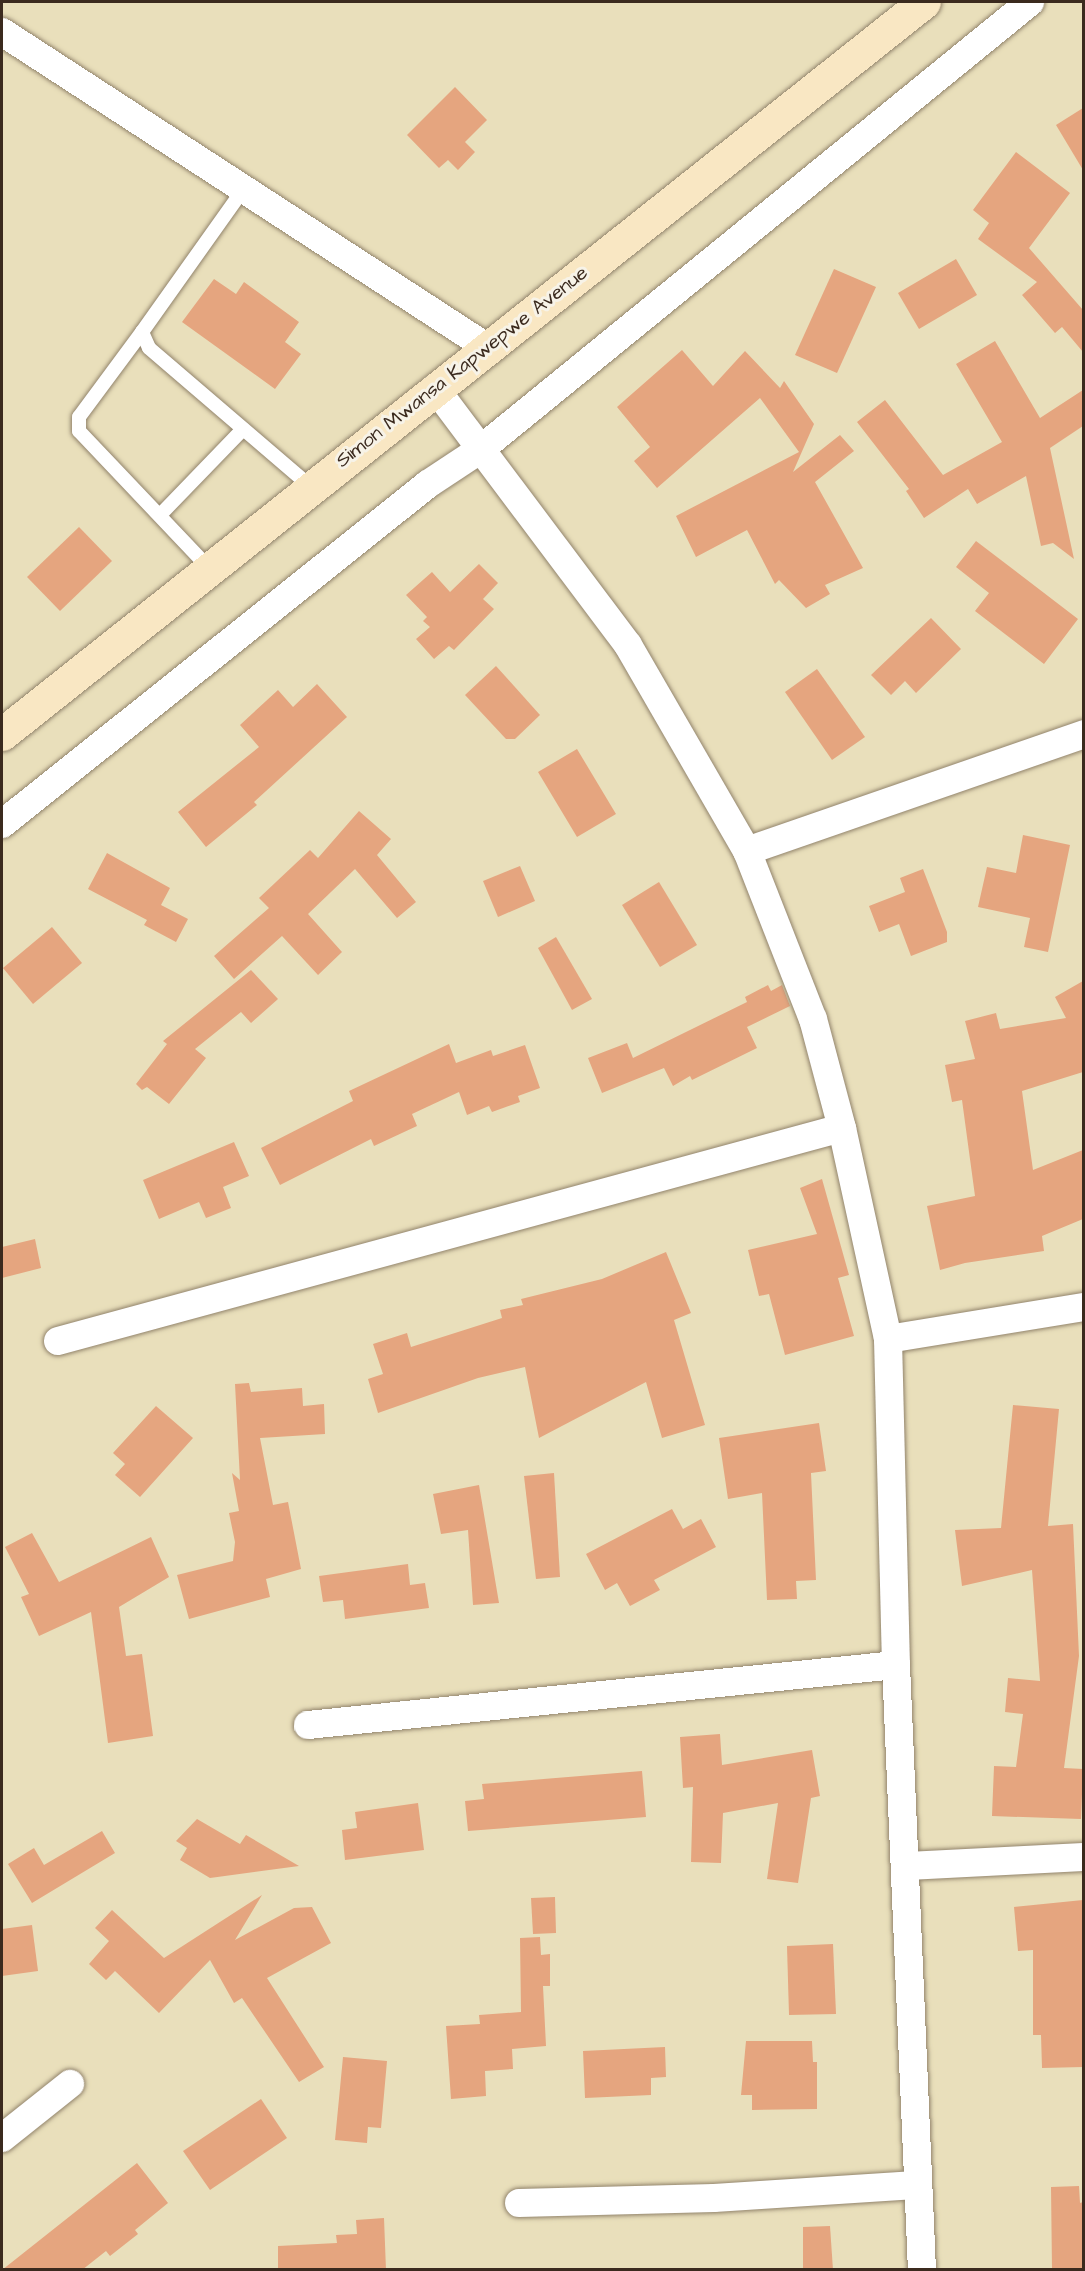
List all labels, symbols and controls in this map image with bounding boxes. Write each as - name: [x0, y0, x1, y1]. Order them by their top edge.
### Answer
- street label: Simon Mwansa Kapwepwe Avenue: [331, 261, 593, 473]

